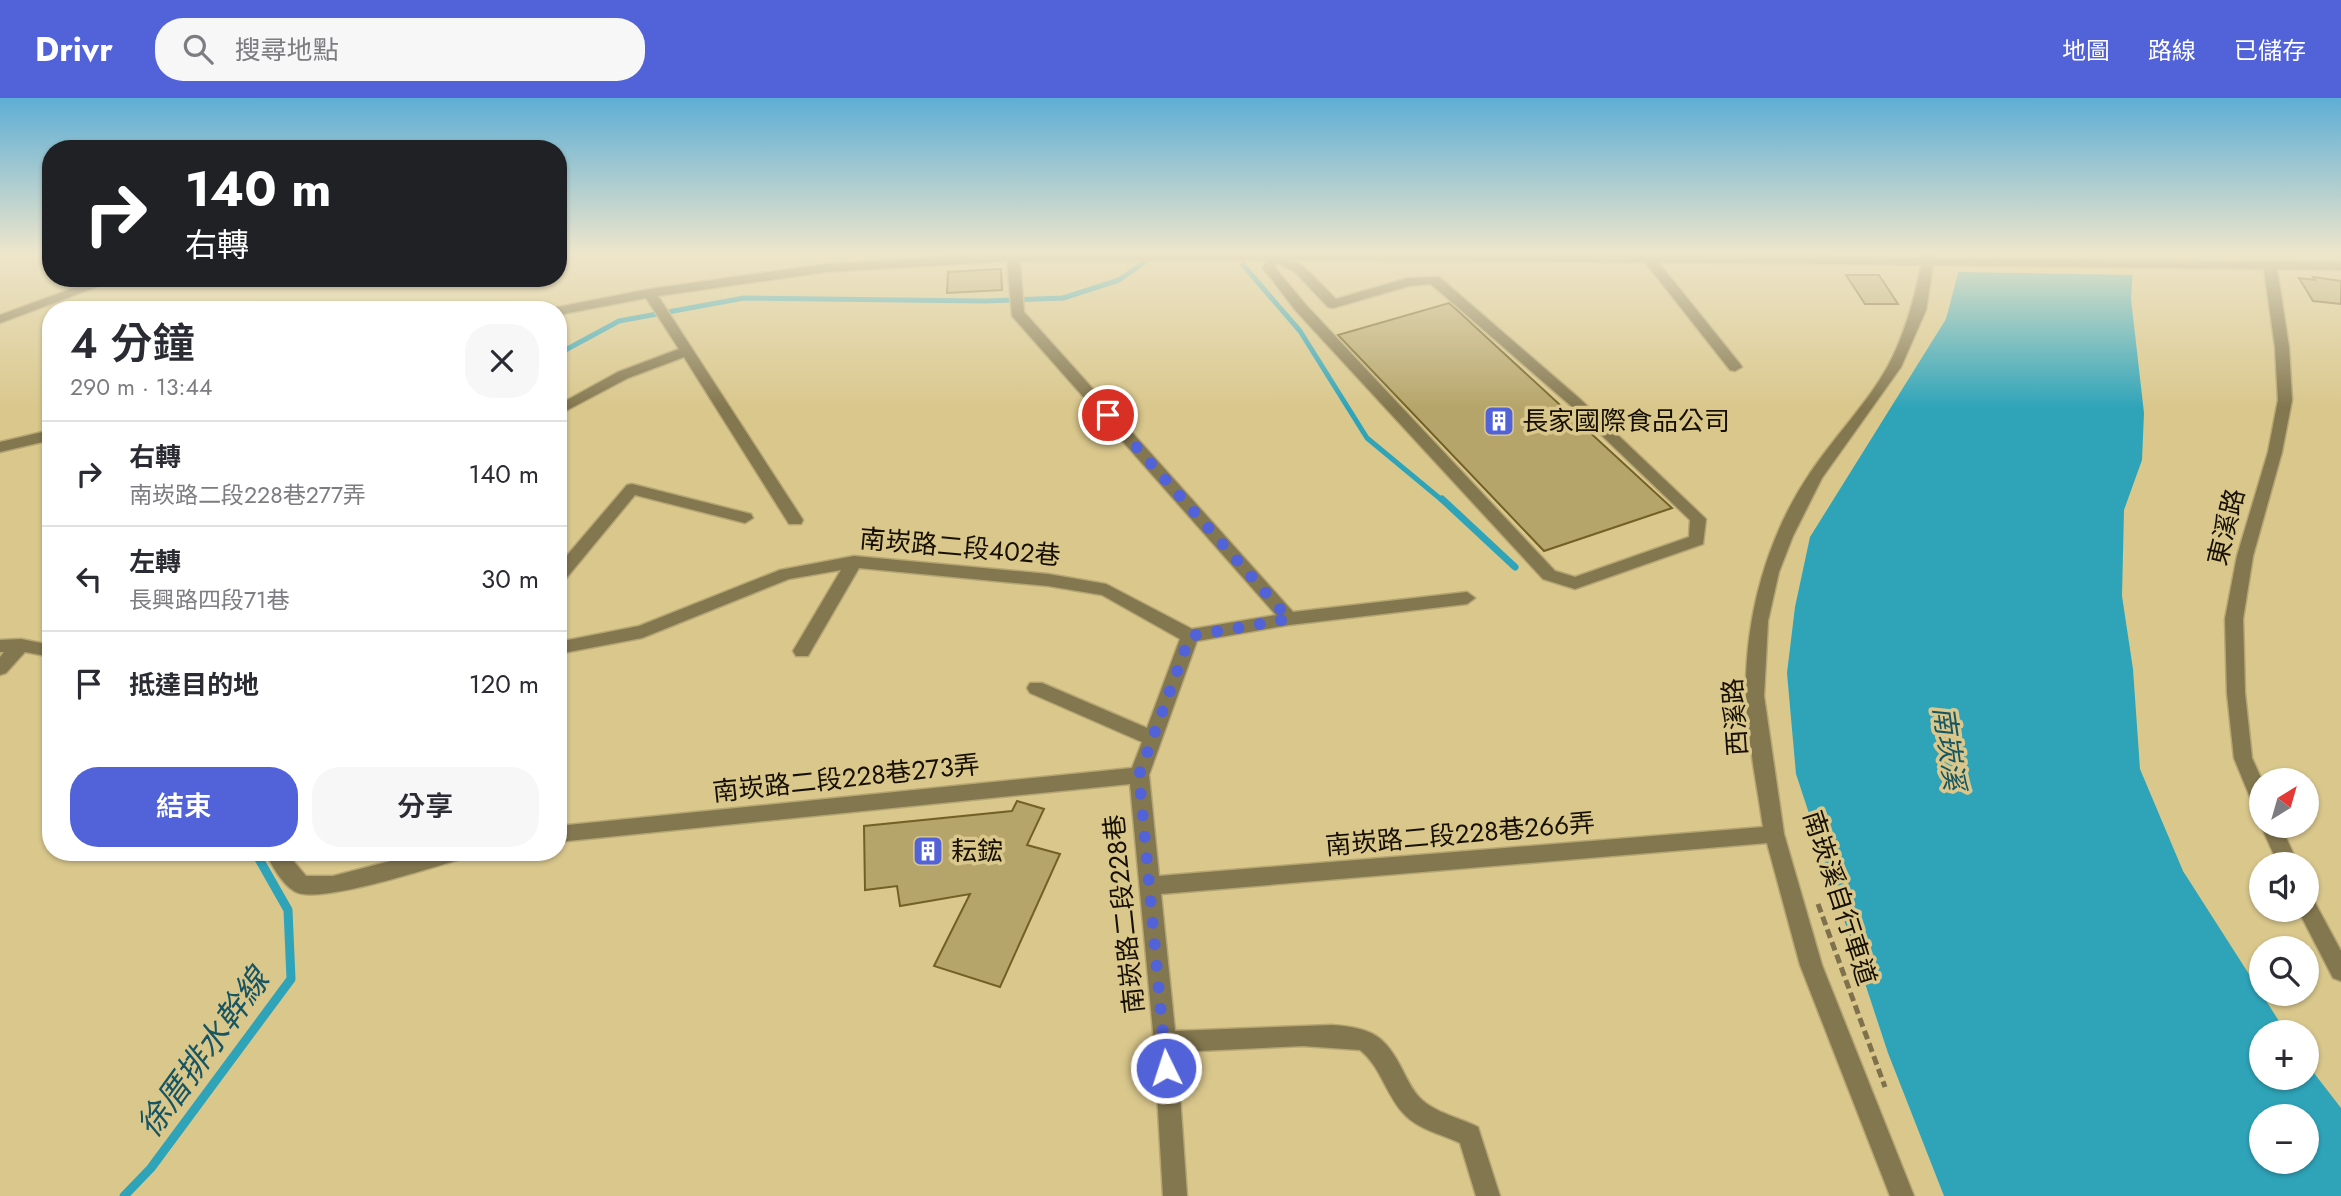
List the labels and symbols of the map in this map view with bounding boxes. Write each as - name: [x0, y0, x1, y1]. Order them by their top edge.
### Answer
- pin: [1078, 385, 1138, 445]
- place label: 長家國際食品公司: [1522, 402, 1730, 440]
- building icon: 長家國際食品公司: [1482, 404, 1516, 438]
- street label: 東溪路: [2198, 485, 2254, 569]
- street label: 南崁路二段402巷: [858, 519, 1062, 575]
- street label: 西溪路: [1713, 677, 1757, 757]
- water label: 南崁溪: [1923, 704, 1976, 796]
- street label: 南崁路二段228巷273弄: [711, 745, 981, 811]
- north arrow: [2249, 768, 2319, 838]
- street label: 南崁路二段228巷266弄: [1324, 803, 1596, 865]
- street label: 南崁溪自行車道: [1794, 806, 1886, 990]
- street label: 南崁路二段228巷: [1095, 813, 1153, 1015]
- place label: 耘鋐: [951, 832, 1003, 870]
- building icon: 耘鋐: [911, 834, 945, 868]
- water label: 徐厝排水幹線: [126, 956, 283, 1147]
- position arrow: [1129, 1031, 1203, 1105]

